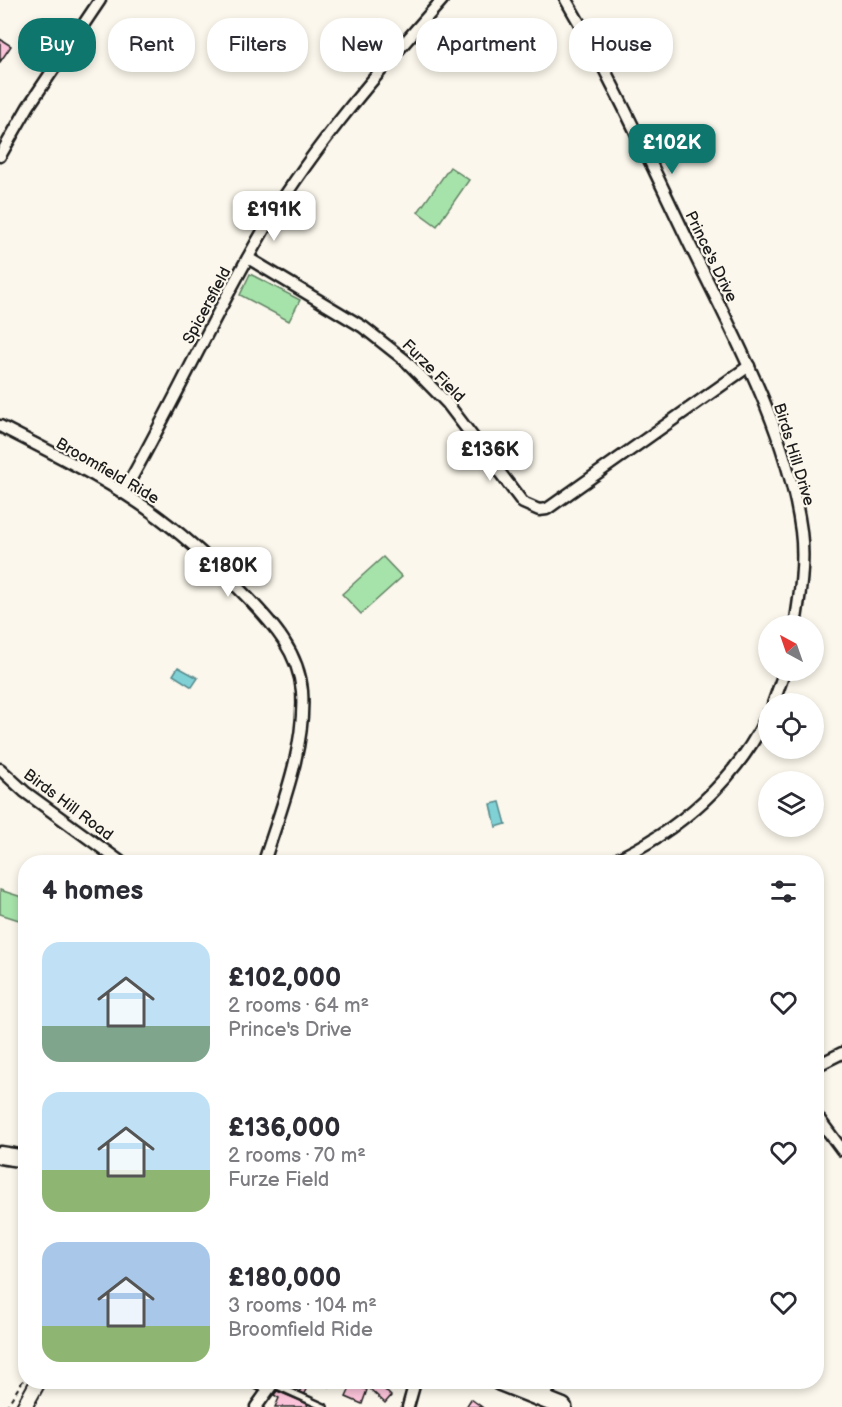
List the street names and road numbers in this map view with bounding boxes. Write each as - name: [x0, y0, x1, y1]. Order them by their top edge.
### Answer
- street label: Prince's Drive: [680, 208, 741, 306]
- street label: Spicersfield: [179, 264, 235, 347]
- street label: Furze Field: [398, 336, 468, 406]
- street label: Birds Hill Drive: [769, 401, 818, 508]
- street label: Broomfield Ride: [52, 434, 163, 509]
- street label: Birds Hill Road: [20, 765, 117, 845]

